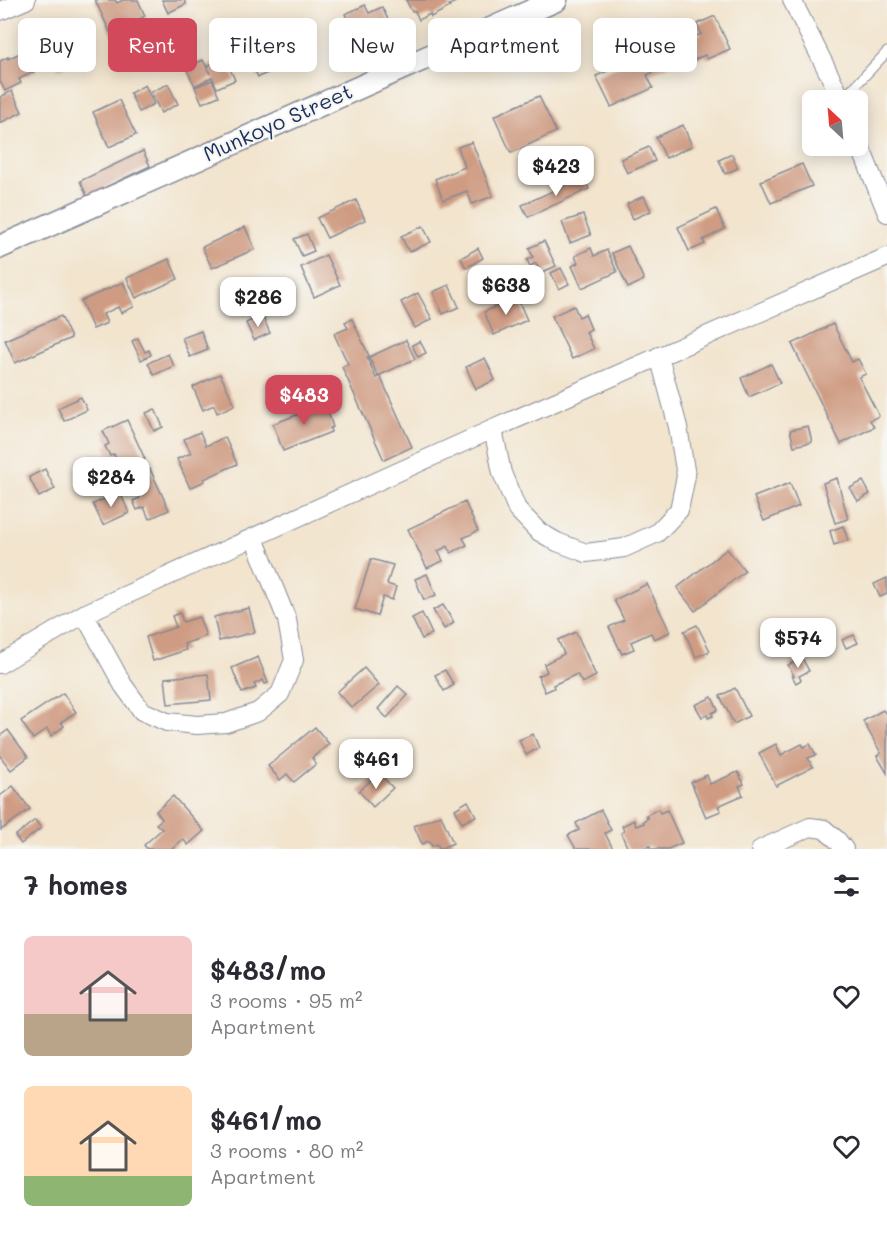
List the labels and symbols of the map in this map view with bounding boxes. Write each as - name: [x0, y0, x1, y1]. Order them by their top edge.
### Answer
- street label: Munkoyo Street: [199, 77, 356, 167]
- north arrow: [802, 90, 868, 156]
- pin: $423: [520, 146, 592, 197]
- pin: $638: [470, 265, 542, 316]
- pin: $286: [222, 277, 294, 328]
- pin: $483: [268, 375, 340, 426]
- pin: $284: [75, 457, 147, 508]
- pin: $574: [762, 618, 834, 669]
- pin: $461: [340, 739, 412, 790]

